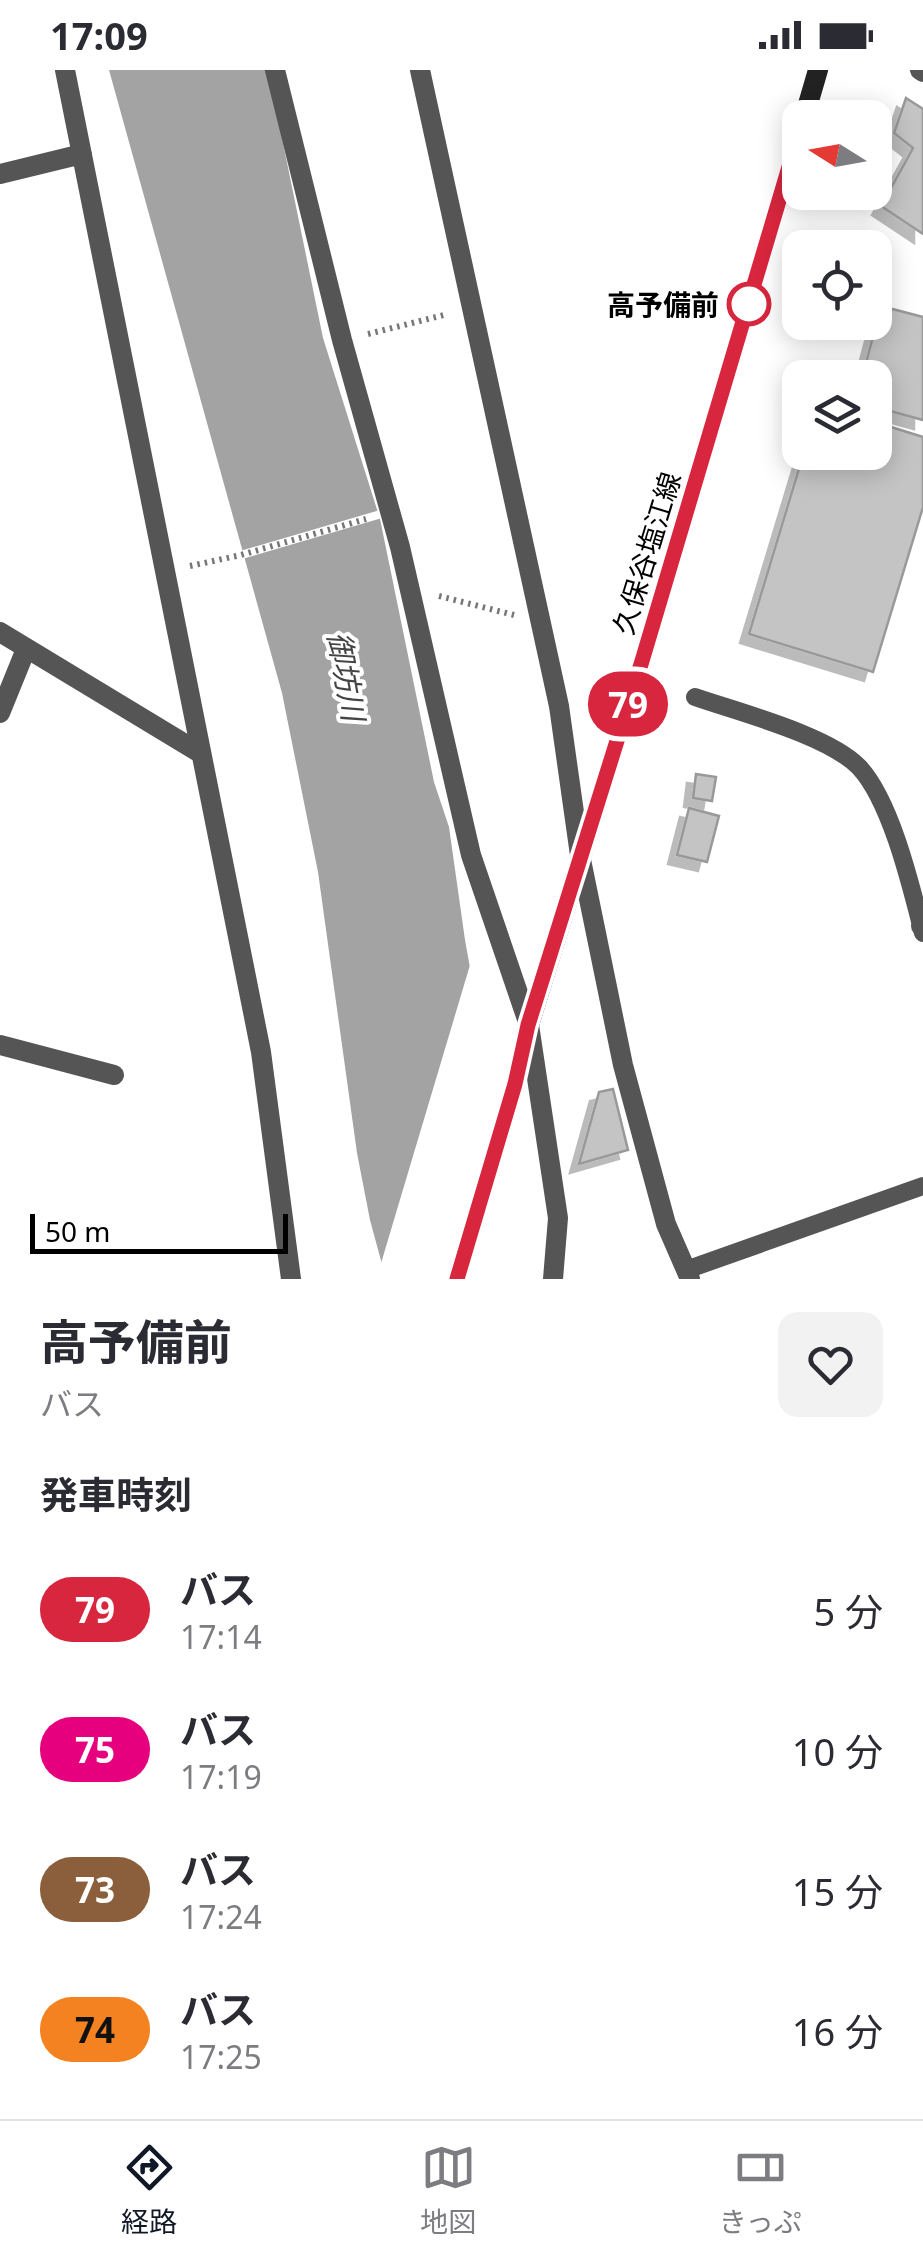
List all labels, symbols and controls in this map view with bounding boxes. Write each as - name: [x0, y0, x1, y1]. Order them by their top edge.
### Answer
- text: 17:09: [50, 9, 148, 61]
- north arrow: [782, 100, 892, 210]
- map controls: [782, 100, 892, 470]
- button: locate: [782, 230, 892, 340]
- marker: 高予備前: [728, 283, 770, 325]
- place label: 高予備前: [607, 285, 719, 323]
- button: layers: [782, 360, 892, 470]
- street label: 久保谷塩江線: [603, 467, 689, 639]
- water label: 御坊川: [319, 628, 376, 727]
- line badge: 79: [583, 672, 673, 736]
- text: 79: [608, 681, 648, 728]
- scale bar: [30, 1209, 288, 1254]
- text: 50 m: [45, 1212, 111, 1250]
- text: 高予備前: [40, 1309, 232, 1374]
- button: heart: [778, 1312, 883, 1417]
- text: バス: [40, 1382, 104, 1425]
- text: 発車時刻: [40, 1468, 192, 1520]
- text: バス: [180, 1563, 256, 1615]
- text: 5 分: [813, 1585, 883, 1637]
- text: 79: [75, 1586, 115, 1633]
- text: 17:14: [180, 1615, 262, 1658]
- text: バス: [180, 1703, 256, 1755]
- text: 10 分: [792, 1725, 883, 1777]
- text: 75: [75, 1726, 115, 1773]
- text: 17:19: [180, 1755, 262, 1798]
- text: バス: [180, 1843, 256, 1895]
- text: 15 分: [792, 1865, 883, 1917]
- text: 73: [75, 1866, 115, 1913]
- text: 17:24: [180, 1895, 262, 1938]
- text: バス: [180, 1983, 256, 2035]
- text: 16 分: [792, 2005, 883, 2057]
- text: 74: [75, 2006, 115, 2053]
- text: 17:25: [180, 2035, 262, 2078]
- tab: 経路: [121, 2140, 177, 2240]
- tab: 地図: [420, 2140, 476, 2240]
- tab: きっぷ: [719, 2140, 802, 2240]

